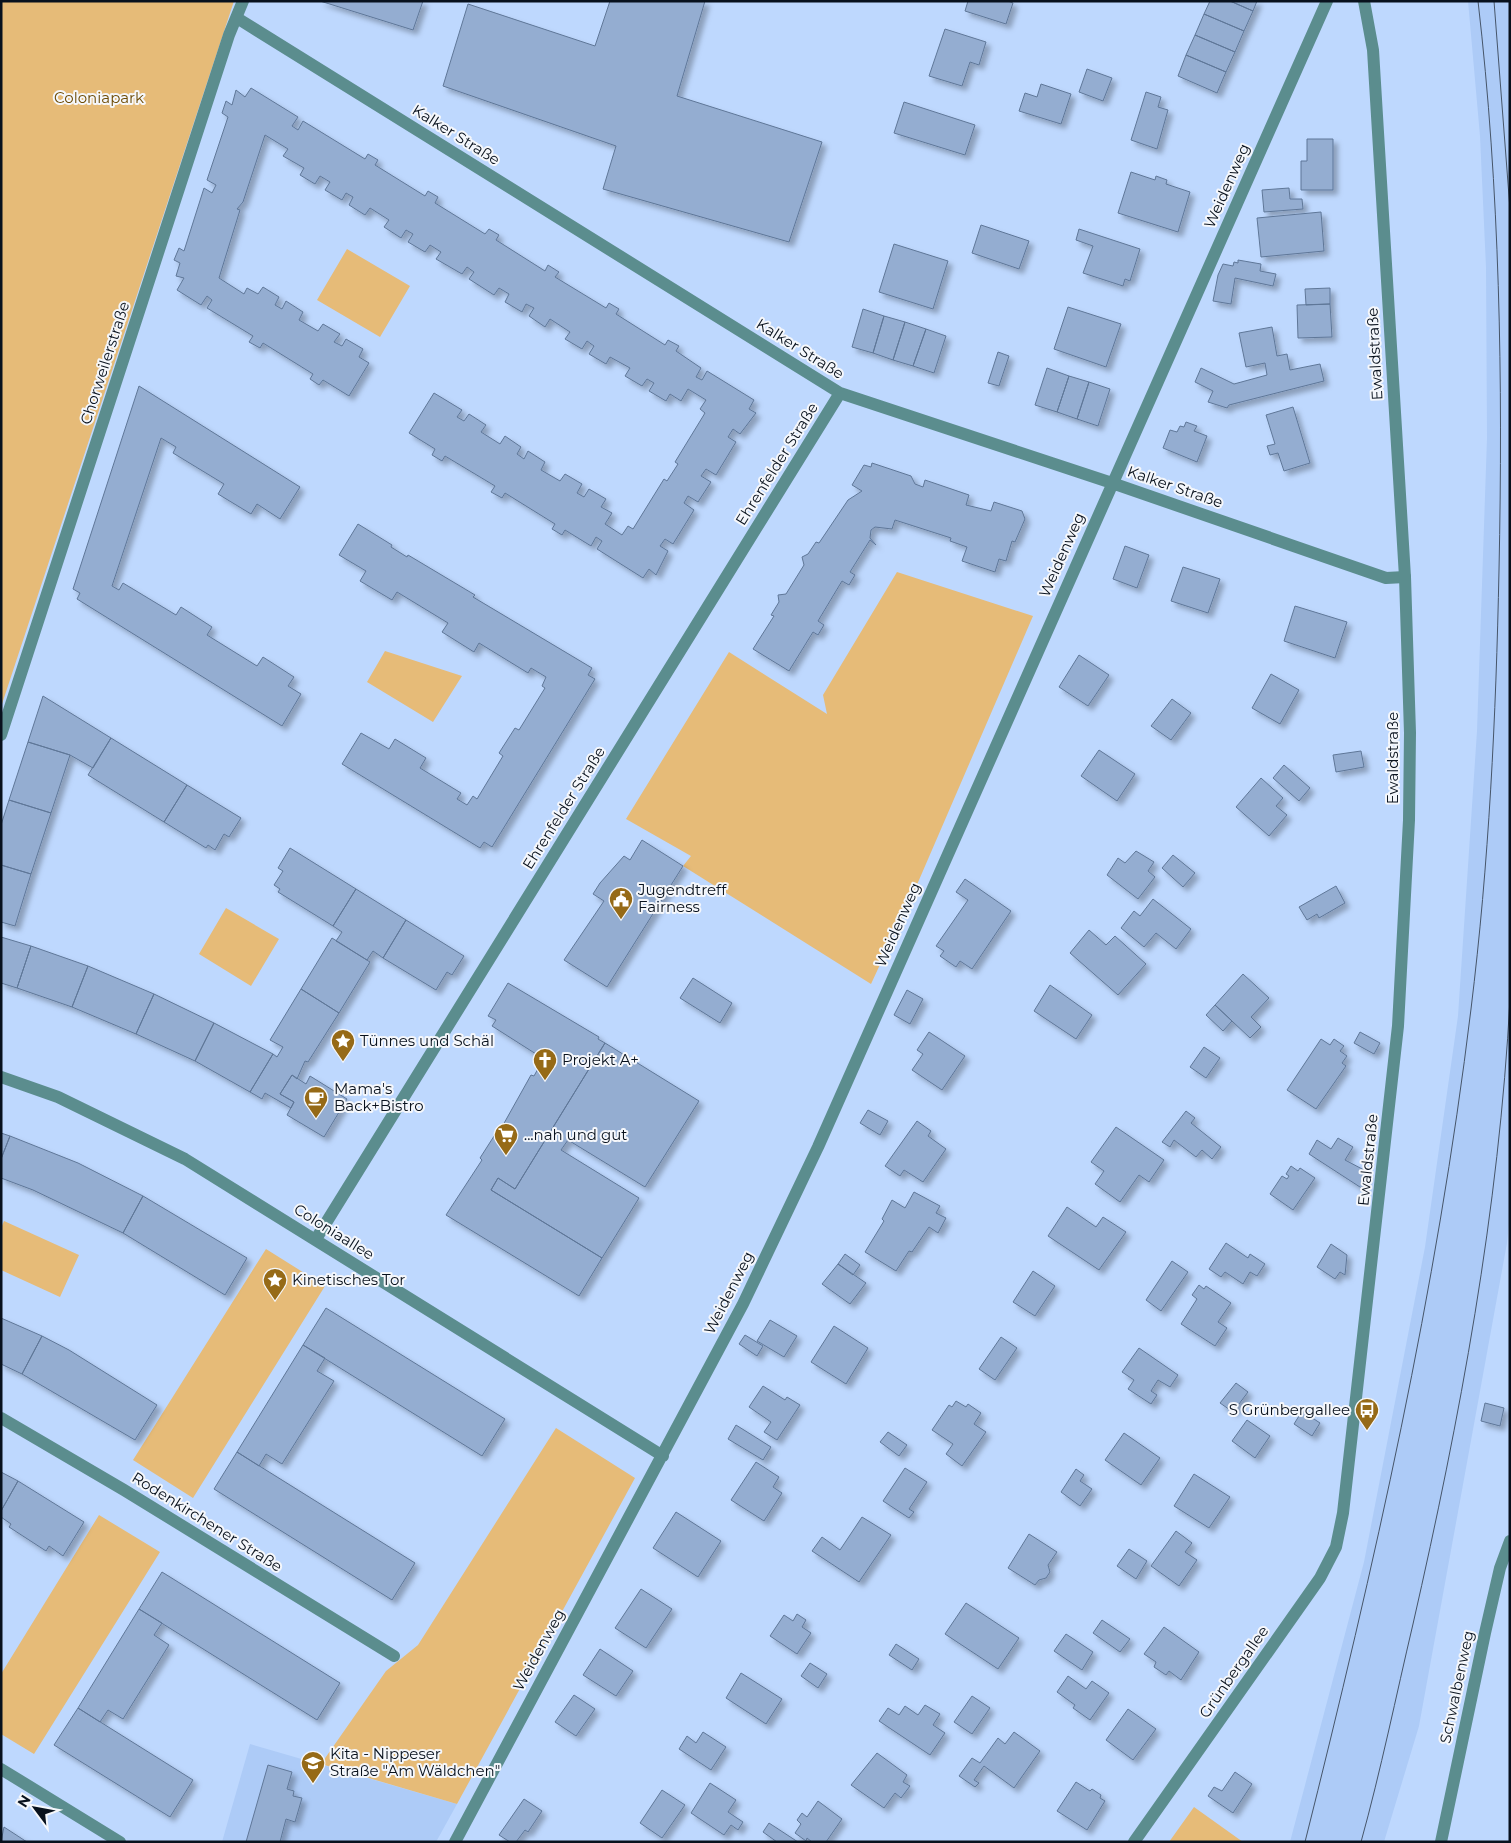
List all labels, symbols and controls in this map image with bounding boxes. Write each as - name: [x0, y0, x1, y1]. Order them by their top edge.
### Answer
- park label: Coloniapark: [54, 88, 144, 107]
- street label: Kalker Straße: [409, 100, 504, 169]
- street label: Weidenweg: [1199, 141, 1254, 231]
- street label: Chorweilerstraße: [76, 299, 133, 427]
- street label: Ewaldstraße: [1363, 307, 1386, 401]
- street label: Kalker Straße: [753, 314, 848, 383]
- street label: Ehrenfelder Straße: [731, 399, 822, 529]
- street label: Kalker Straße: [1125, 461, 1225, 512]
- street label: Weidenweg: [1034, 510, 1089, 600]
- street label: Ewaldstraße: [1383, 712, 1402, 804]
- street label: Ehrenfelder Straße: [518, 743, 609, 873]
- place label: Jugendtreff Fairness: [637, 880, 727, 916]
- street label: Weidenweg: [870, 880, 925, 970]
- public building icon: Jugendtreff Fairness: [608, 886, 634, 920]
- place icon: Tünnes und Schäl: [330, 1028, 356, 1062]
- place label: Tünnes und Schäl: [360, 1031, 494, 1050]
- church icon: Projekt A+: [532, 1047, 558, 1081]
- place label: Projekt A+: [562, 1050, 639, 1069]
- place label: Mama's Back+Bistro: [334, 1079, 424, 1115]
- cafe icon: Mama's Back+Bistro: [303, 1085, 329, 1119]
- street label: Ewaldstraße: [1353, 1113, 1382, 1207]
- supermarket icon: ...nah und gut: [493, 1122, 519, 1156]
- place label: ...nah und gut: [524, 1125, 627, 1144]
- street label: Coloniaallee: [291, 1199, 378, 1264]
- street label: Weidenweg: [700, 1248, 758, 1337]
- place icon: Kinetisches Tor: [262, 1267, 288, 1301]
- place label: Kinetisches Tor: [292, 1270, 405, 1289]
- bus stop icon: S Grünbergallee: [1354, 1397, 1380, 1431]
- place label: S Grünbergallee: [1229, 1400, 1350, 1419]
- street label: Rodenkirchener Straße: [129, 1467, 286, 1576]
- street label: Weidenweg: [508, 1606, 569, 1694]
- street label: Grünbergallee: [1195, 1622, 1272, 1721]
- street label: Schwalbenweg: [1435, 1629, 1478, 1745]
- place label: Kita - Nippeser Straße "Am Wäldchen": [330, 1744, 500, 1780]
- school or university icon: Kita - Nippeser Straße "Am Wäldchen": [300, 1750, 326, 1784]
- north arrow: [10, 1783, 60, 1833]
- text: N: [13, 1792, 35, 1811]

